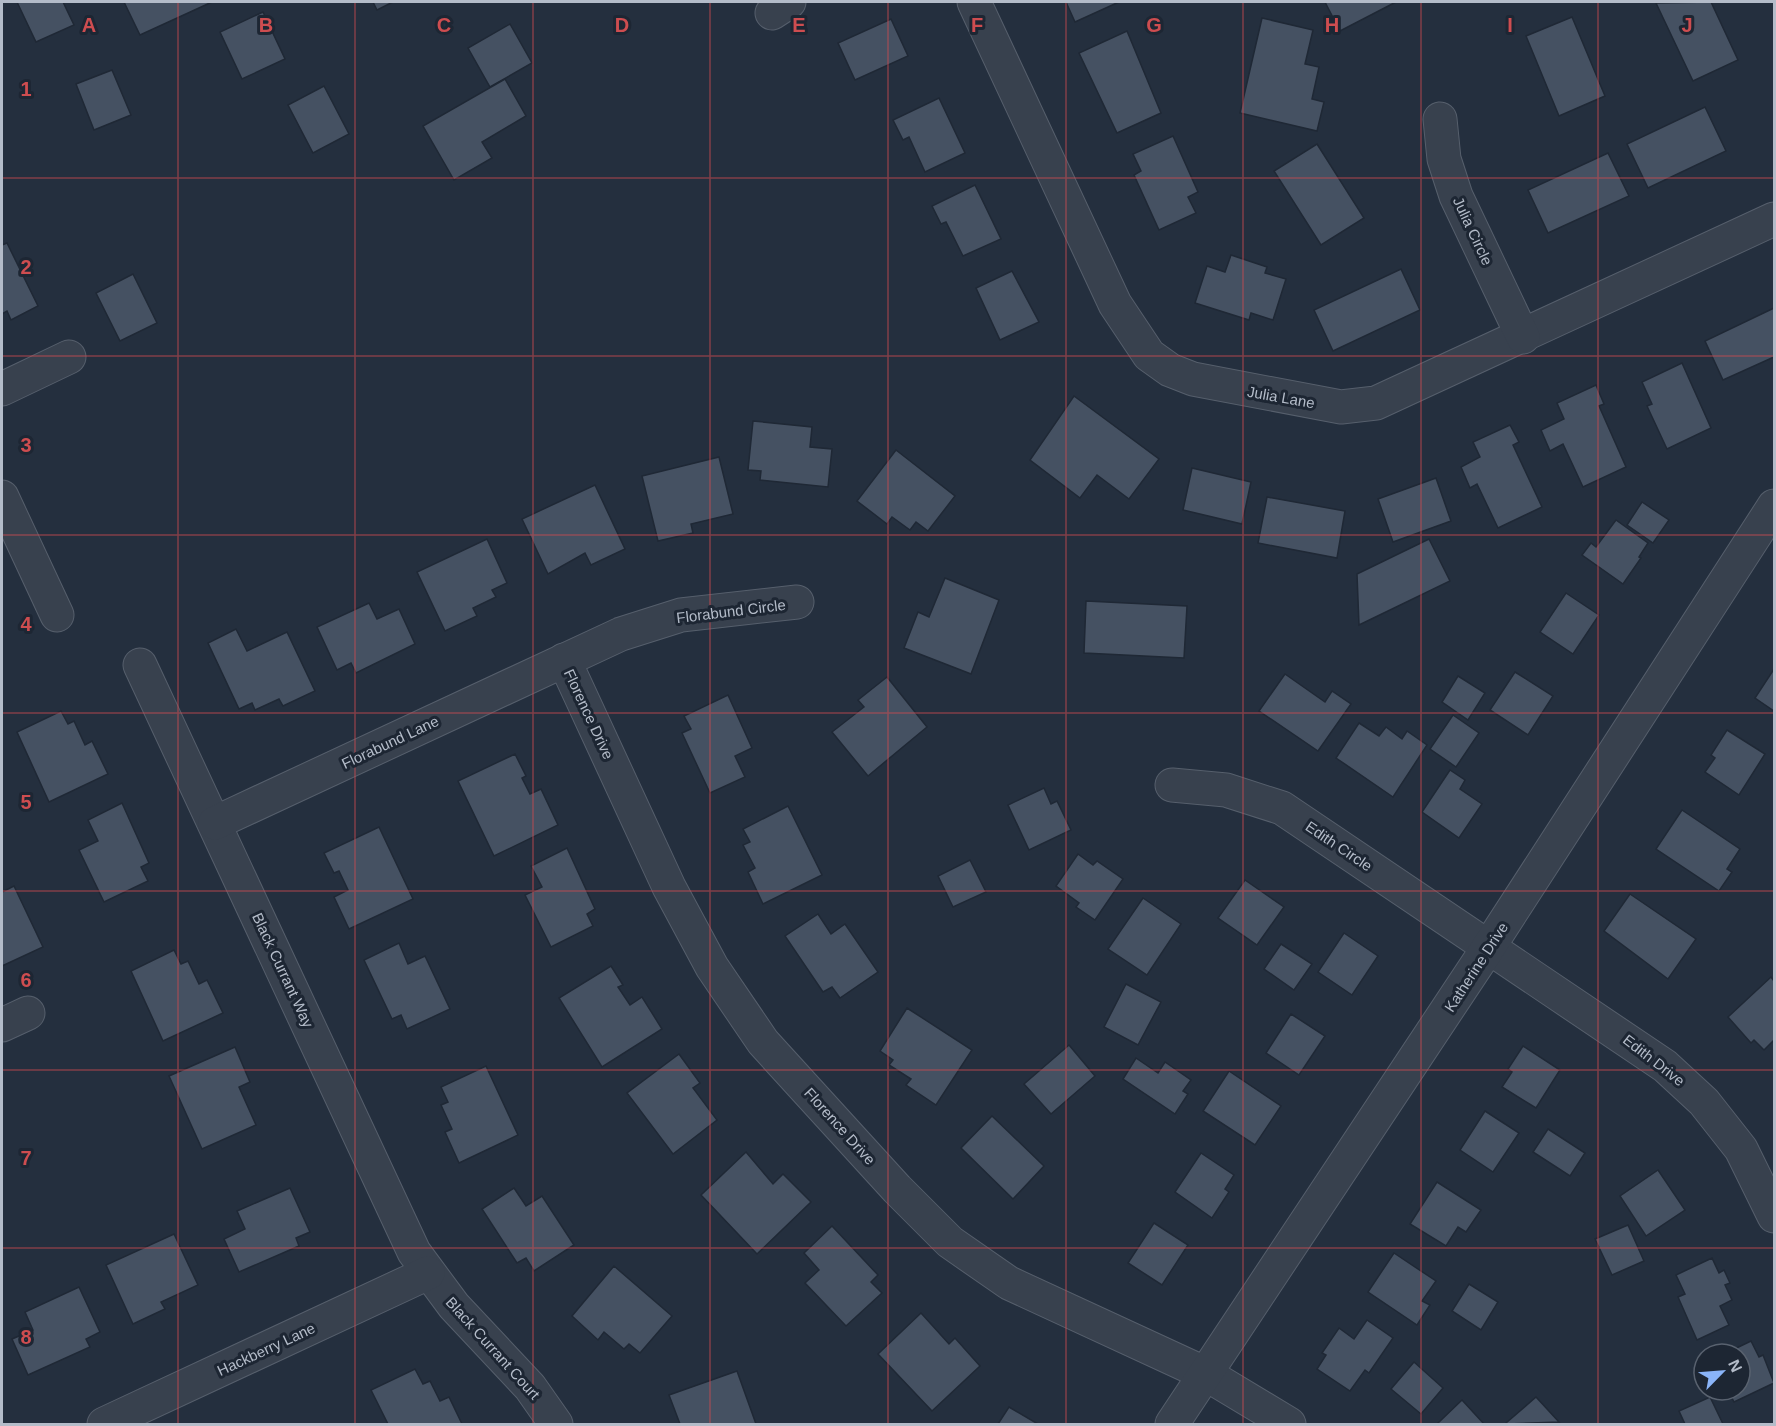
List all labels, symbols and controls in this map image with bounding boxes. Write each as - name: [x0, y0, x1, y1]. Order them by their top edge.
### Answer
- text: A: [82, 14, 96, 36]
- text: B: [259, 14, 273, 36]
- text: C: [437, 14, 451, 36]
- text: D: [615, 14, 629, 36]
- text: E: [792, 14, 806, 36]
- text: F: [971, 14, 983, 36]
- text: G: [1146, 14, 1162, 36]
- text: H: [1325, 14, 1339, 36]
- text: I: [1507, 14, 1513, 36]
- text: J: [1681, 14, 1693, 36]
- text: 1: [20, 78, 32, 100]
- street label: Julia Circle: [1450, 194, 1496, 268]
- text: 2: [20, 256, 32, 278]
- street label: Julia Lane: [1246, 383, 1316, 411]
- text: 3: [20, 434, 32, 456]
- street label: Florabund Circle: [675, 596, 787, 626]
- text: 4: [20, 613, 32, 635]
- street label: Florence Drive: [561, 666, 617, 762]
- street label: Florabund Lane: [339, 712, 441, 772]
- text: 5: [20, 791, 32, 813]
- street label: Edith Circle: [1302, 818, 1376, 874]
- street label: Black Currant Way: [249, 910, 317, 1030]
- street label: Katherine Drive: [1441, 919, 1511, 1015]
- text: 6: [20, 969, 32, 991]
- street label: Edith Drive: [1620, 1031, 1688, 1089]
- street label: Florence Drive: [801, 1084, 879, 1168]
- text: 7: [20, 1147, 32, 1169]
- street label: Black Currant Court: [443, 1293, 544, 1403]
- street label: Hackberry Lane: [214, 1319, 318, 1379]
- text: 8: [20, 1326, 32, 1348]
- north arrow: [1692, 1342, 1752, 1402]
- text: N: [1725, 1357, 1745, 1375]

